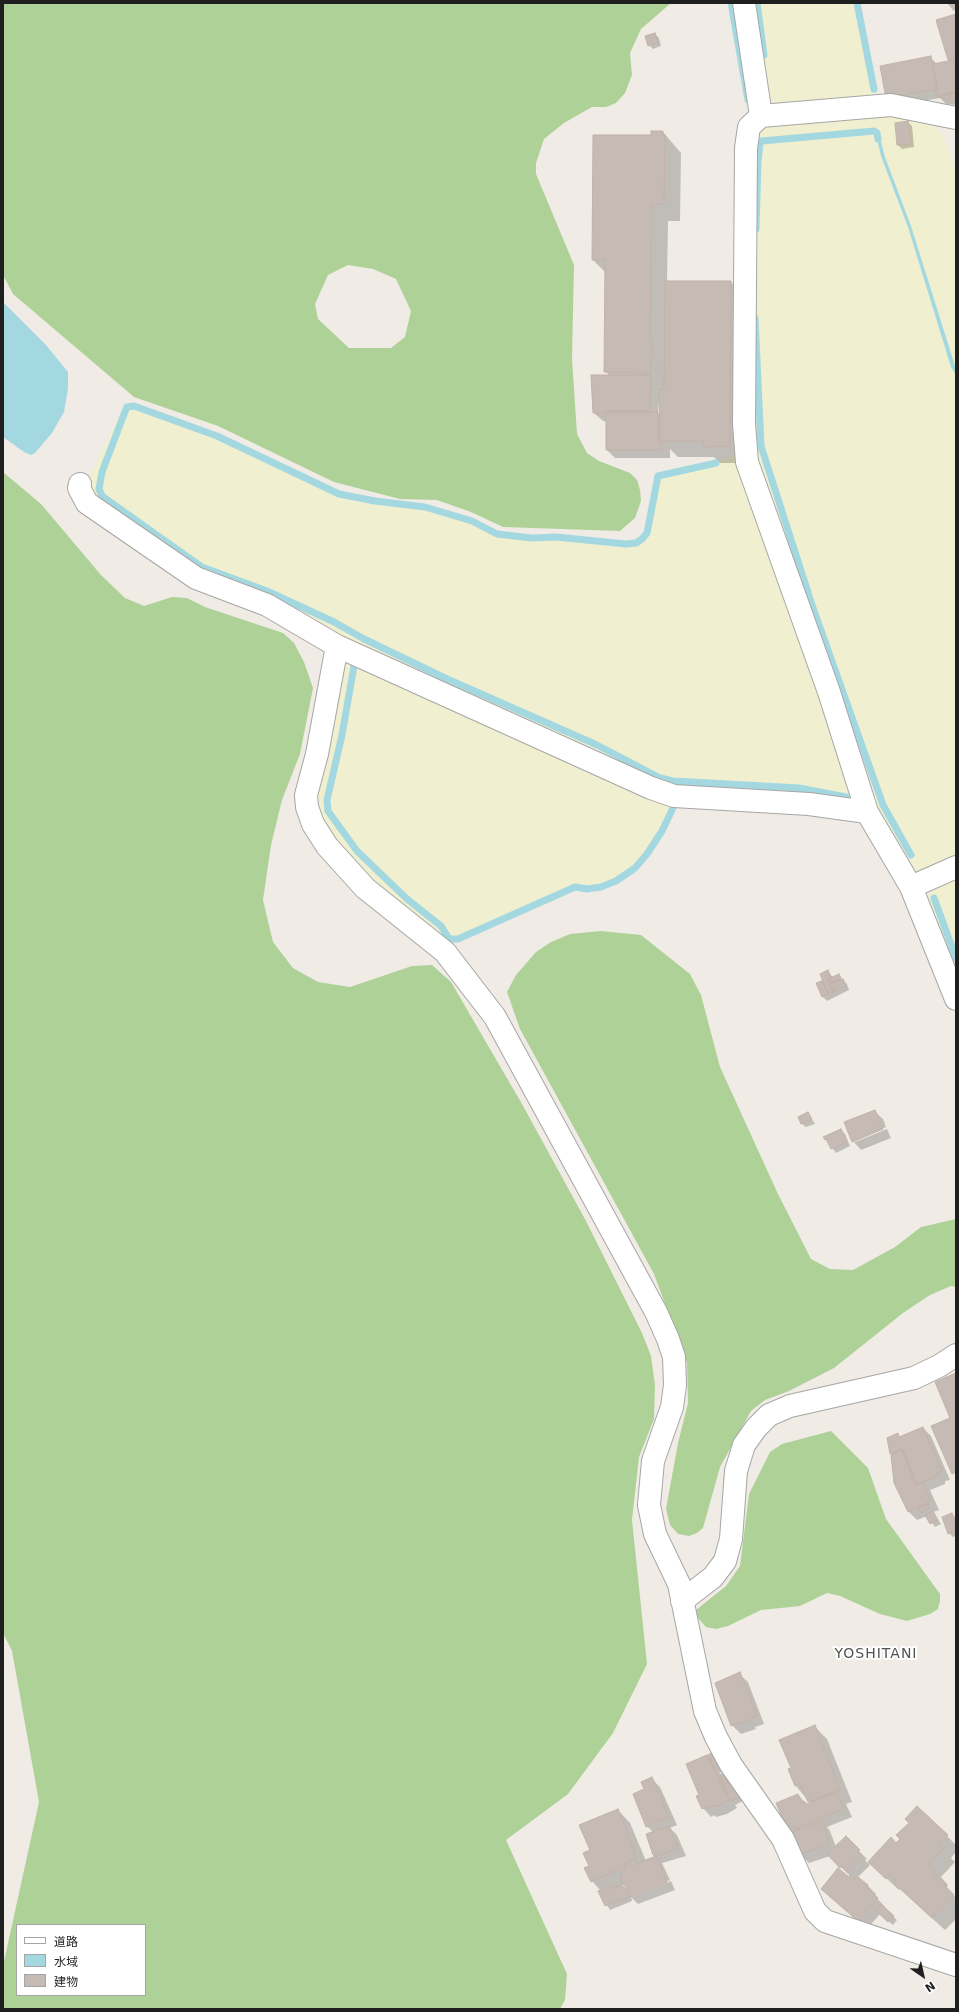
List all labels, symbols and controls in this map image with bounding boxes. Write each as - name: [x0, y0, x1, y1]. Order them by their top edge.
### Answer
- district label: YOSHITANI: [835, 1646, 917, 1662]
- legend: [16, 1924, 146, 1996]
- text: 道路: [54, 1935, 78, 1949]
- text: 水域: [54, 1955, 78, 1969]
- north arrow: [903, 1956, 943, 1996]
- text: 建物: [54, 1975, 78, 1989]
- text: N: [923, 1978, 937, 1994]

